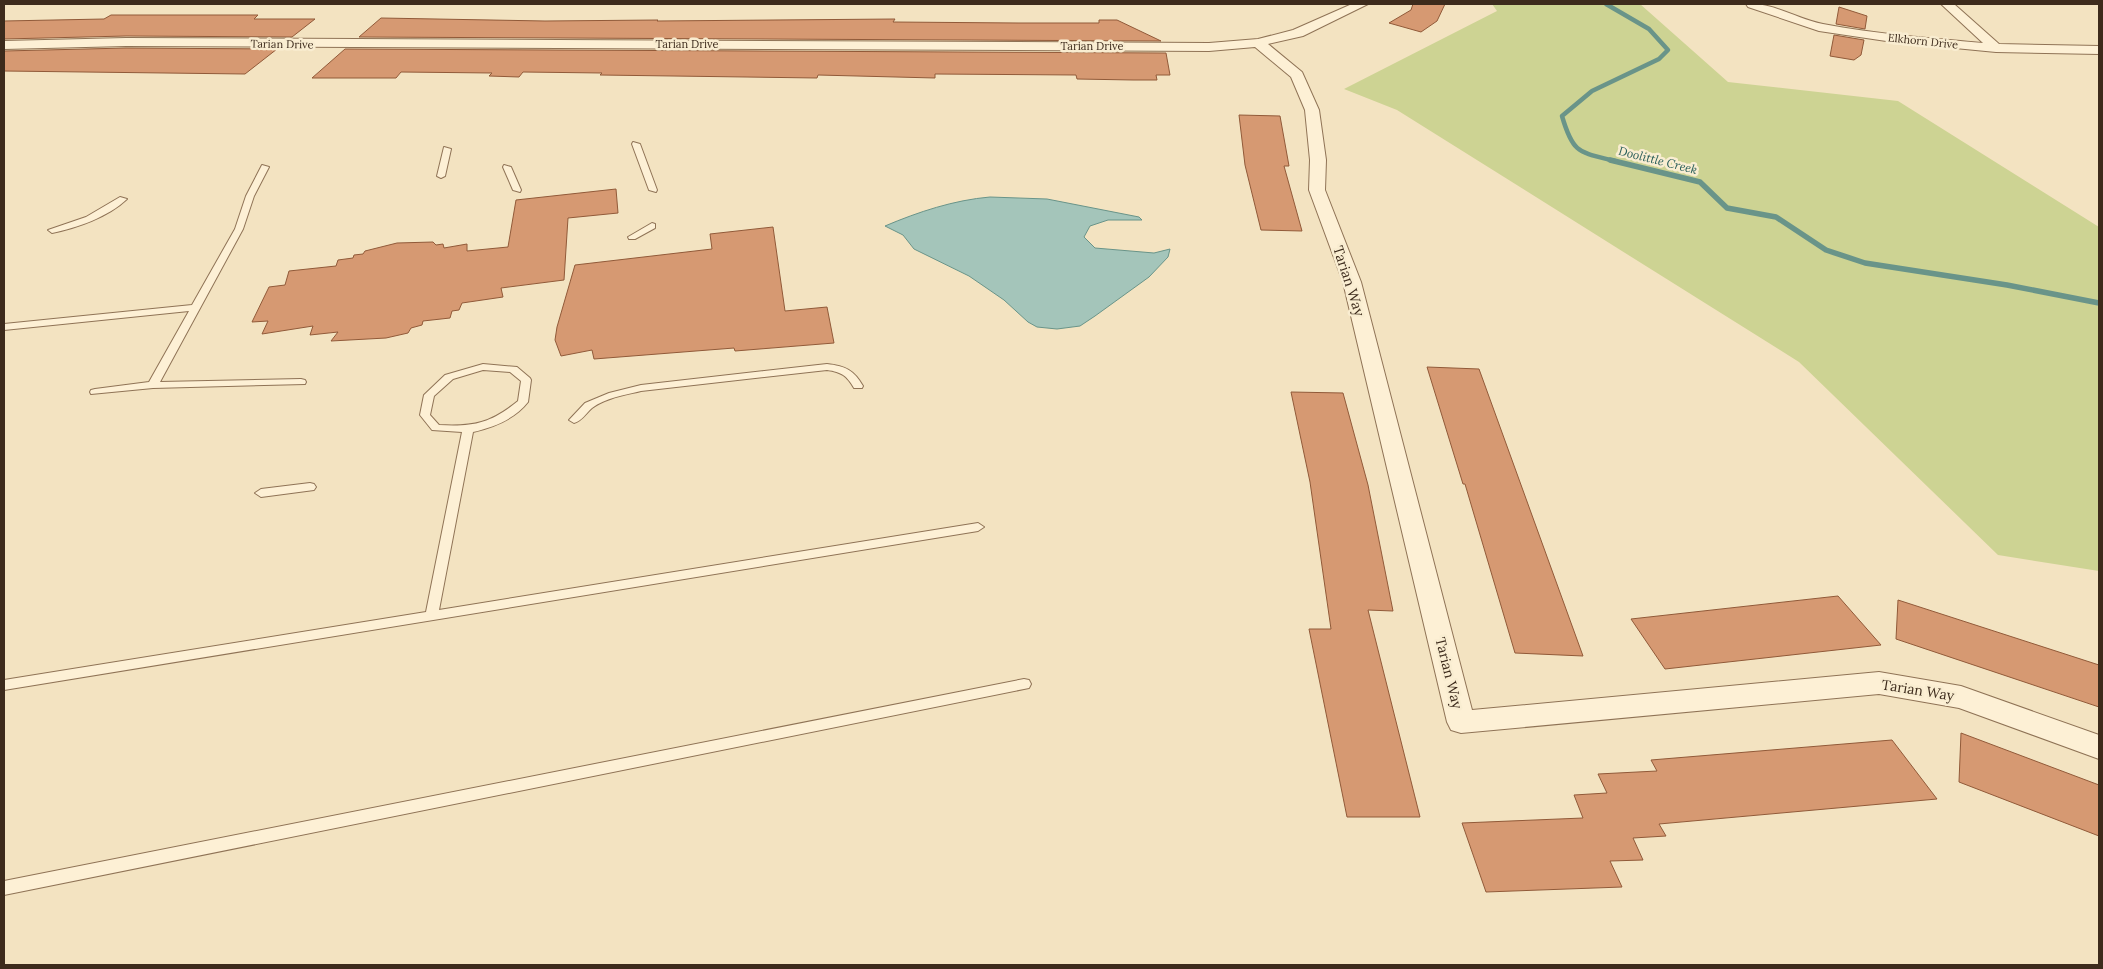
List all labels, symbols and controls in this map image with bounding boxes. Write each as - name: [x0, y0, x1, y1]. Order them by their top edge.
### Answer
- street label: Elkhorn Drive: [1887, 30, 1959, 52]
- street label: Tarian Drive: [250, 36, 314, 52]
- street label: Tarian Drive: [655, 37, 719, 51]
- street label: Tarian Drive: [1060, 39, 1124, 53]
- water label: Doolittle Creek: [1617, 143, 1699, 177]
- street label: Tarian Way: [1329, 243, 1369, 319]
- street label: Tarian Way: [1431, 635, 1467, 711]
- street label: Tarian Way: [1880, 675, 1956, 705]

